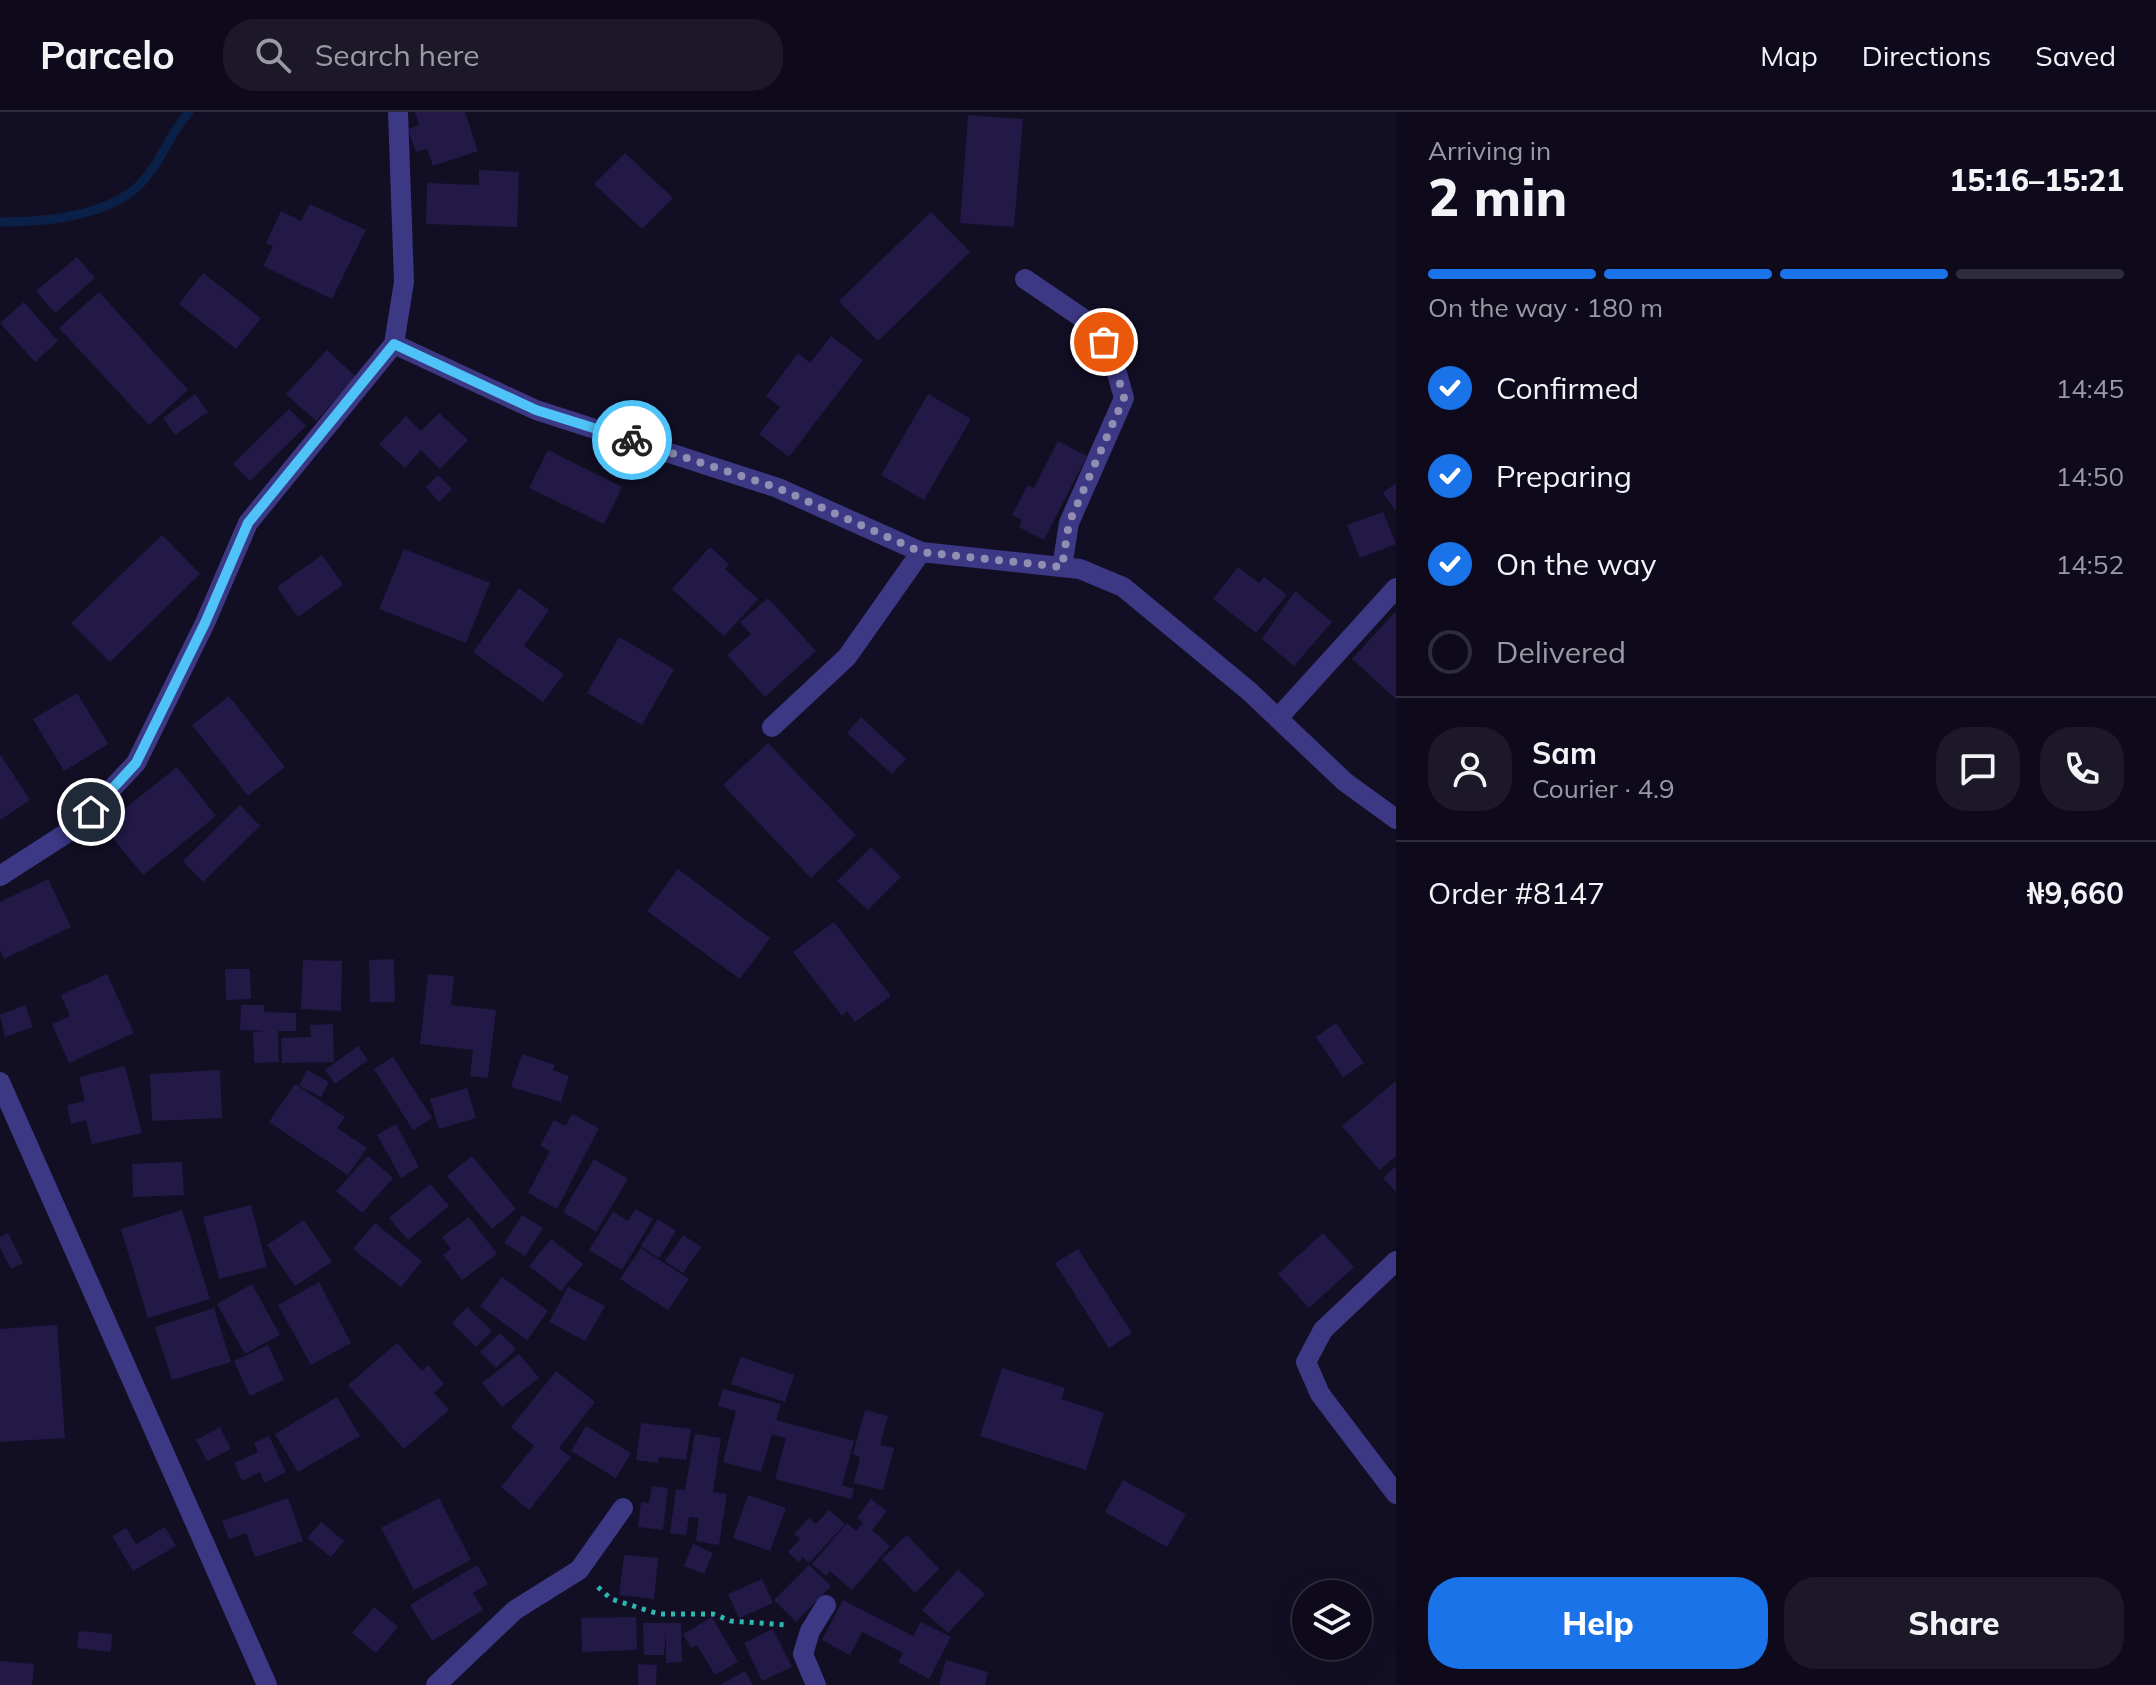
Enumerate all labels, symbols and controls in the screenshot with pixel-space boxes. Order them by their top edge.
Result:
search box [223,19,783,91]
text: Parcelo [40,31,175,79]
icon: search [251,33,295,77]
text: Search here [315,36,480,74]
text: Map [1760,38,1818,73]
text: Directions [1862,38,1991,73]
text: Saved [2035,38,2116,73]
text: Arriving in [1428,134,1551,167]
text: 15:16–15:21 [1949,161,2124,199]
text: 2 min [1428,164,1567,229]
text: On the way · 180 m [1428,291,1663,324]
pin [1070,308,1138,376]
icon: bag [1082,320,1126,364]
icon: check [1428,366,1472,410]
text: Confirmed [1496,369,1639,407]
text: 14:45 [2056,372,2124,405]
courier [592,400,672,480]
icon: bike [610,418,654,462]
icon: check [1428,454,1472,498]
text: Preparing [1496,457,1632,495]
text: 14:50 [2056,460,2124,493]
icon: check [1428,542,1472,586]
text: On the way [1496,545,1656,583]
text: 14:52 [2056,548,2124,581]
text: Delivered [1496,633,1626,671]
button: person [1428,727,1512,811]
button: chat [1936,727,2020,811]
button: phone [2040,727,2124,811]
text: Sam [1532,734,1597,772]
text: Courier · 4.9 [1532,772,1675,805]
pin [57,778,125,846]
icon: home [69,790,113,834]
text: Order #8147 [1428,874,1605,912]
text: ₦9,660 [2027,874,2124,912]
button: Help [1428,1577,1768,1669]
button: Share [1784,1577,2124,1669]
map controls [1292,1580,1372,1660]
button: layers [1292,1580,1372,1660]

